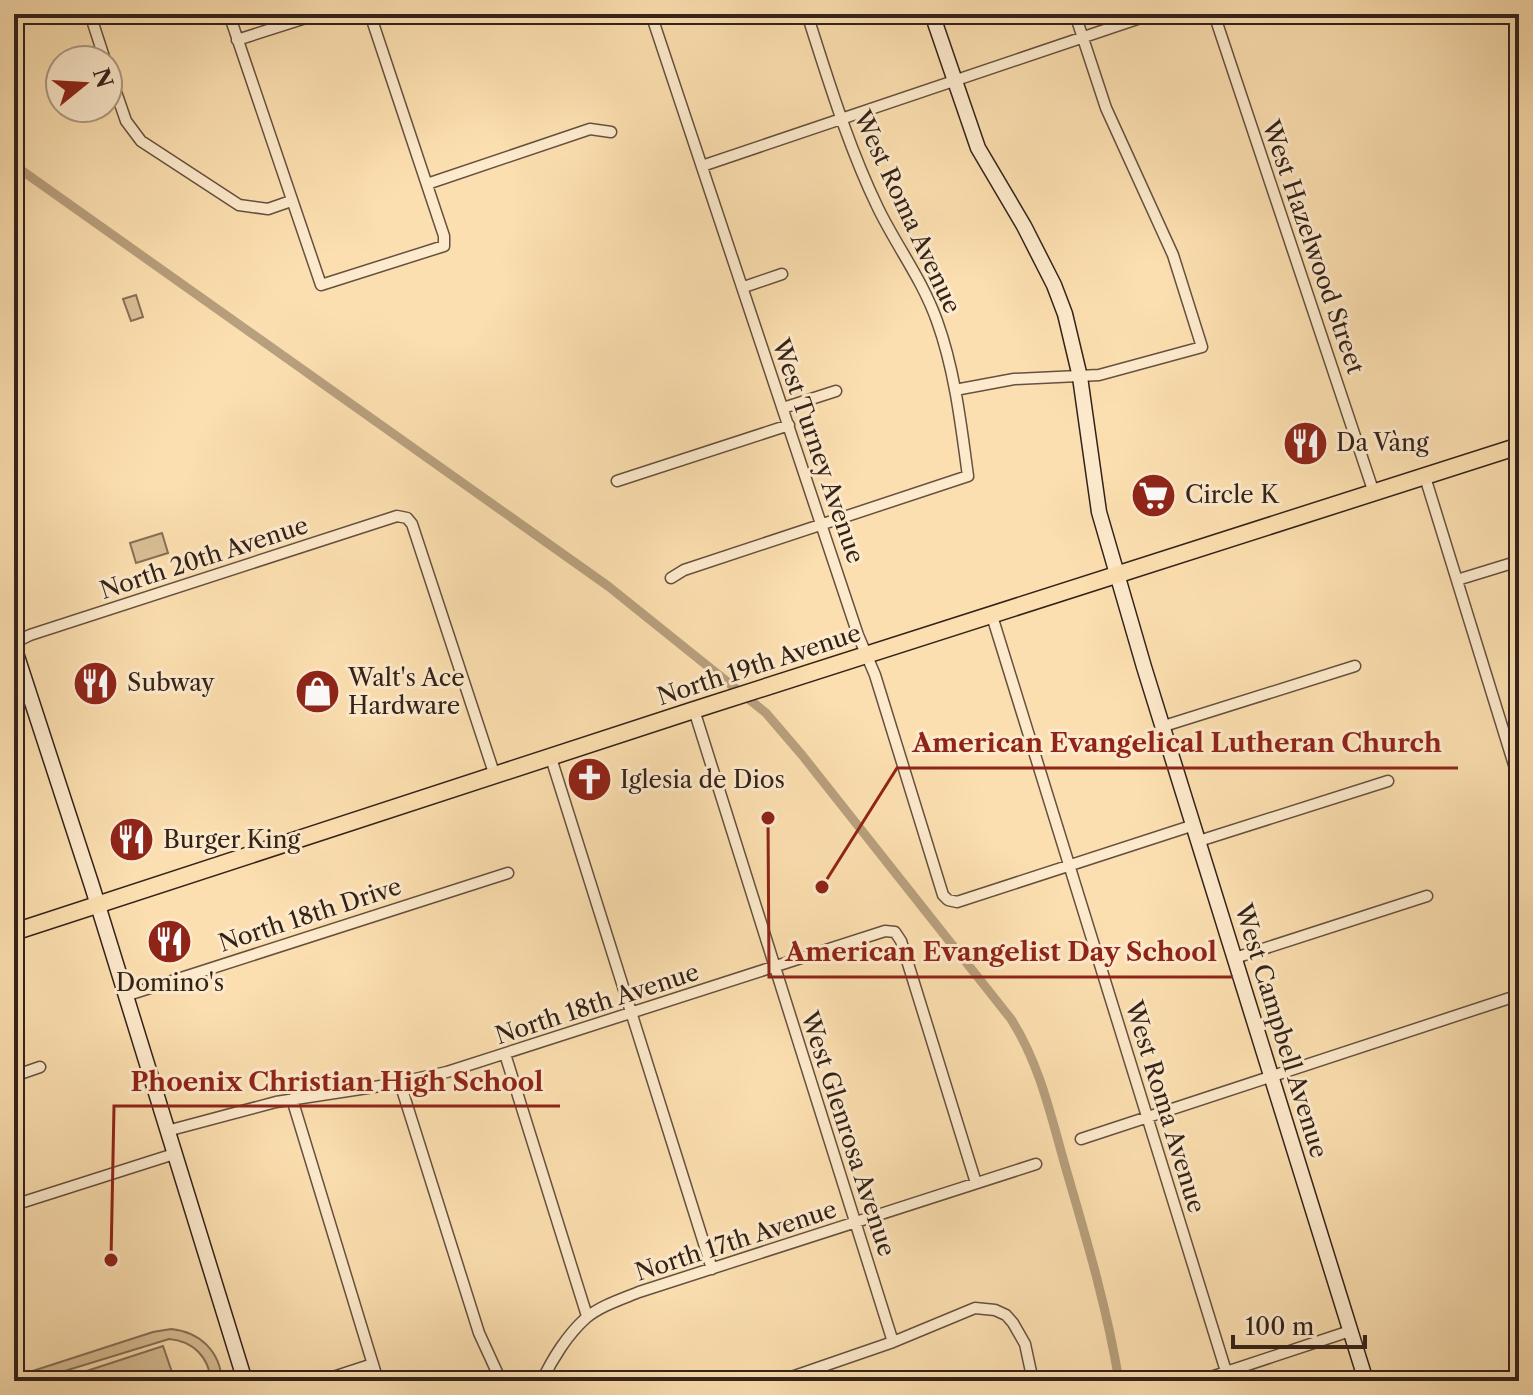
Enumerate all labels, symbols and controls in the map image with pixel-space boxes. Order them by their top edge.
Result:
north arrow [44,44,124,124]
text: N [87,65,118,91]
street label: West Roma Avenue [847,105,967,318]
street label: West Hazelwood Street [1256,115,1371,378]
street label: West Turney Avenue [766,334,871,567]
restaurant icon: Da Vàng [1281,419,1329,467]
place label: Da Vàng [1336,428,1429,457]
supermarket icon: Circle K [1130,471,1178,519]
place label: Circle K [1185,480,1280,509]
street label: North 20th Avenue [96,510,312,605]
street label: North 19th Avenue [653,618,864,711]
restaurant icon: Subway [72,659,120,707]
place label: Walt's Ace Hardware [347,663,465,720]
place label: Subway [127,668,215,697]
shop icon: Walt's Ace Hardware [293,668,341,716]
callout: American Evangelical Lutheran Church [897,718,1458,768]
text: American Evangelical Lutheran Church [911,727,1442,759]
church icon: Iglesia de Dios [565,756,613,804]
place label: Iglesia de Dios [620,765,785,794]
restaurant icon: Burger King [108,816,156,864]
place label: Burger King [163,825,301,854]
street label: North 18th Drive [215,871,405,958]
street label: West Campbell Avenue [1229,899,1334,1161]
restaurant icon: Domino's [146,917,194,965]
callout: American Evangelist Day School [769,927,1233,977]
text: American Evangelist Day School [784,936,1217,968]
street label: North 18th Avenue [491,957,702,1050]
place label: Domino's [116,968,224,997]
street label: West Roma Avenue [1119,996,1212,1216]
street label: West Glenrosa Avenue [795,1007,902,1260]
callout: Phoenix Christian High School [114,1056,560,1106]
text: Phoenix Christian High School [130,1066,544,1098]
street label: North 17th Avenue [631,1194,840,1287]
scale bar [1233,1299,1365,1349]
text: 100 m [1245,1312,1314,1341]

